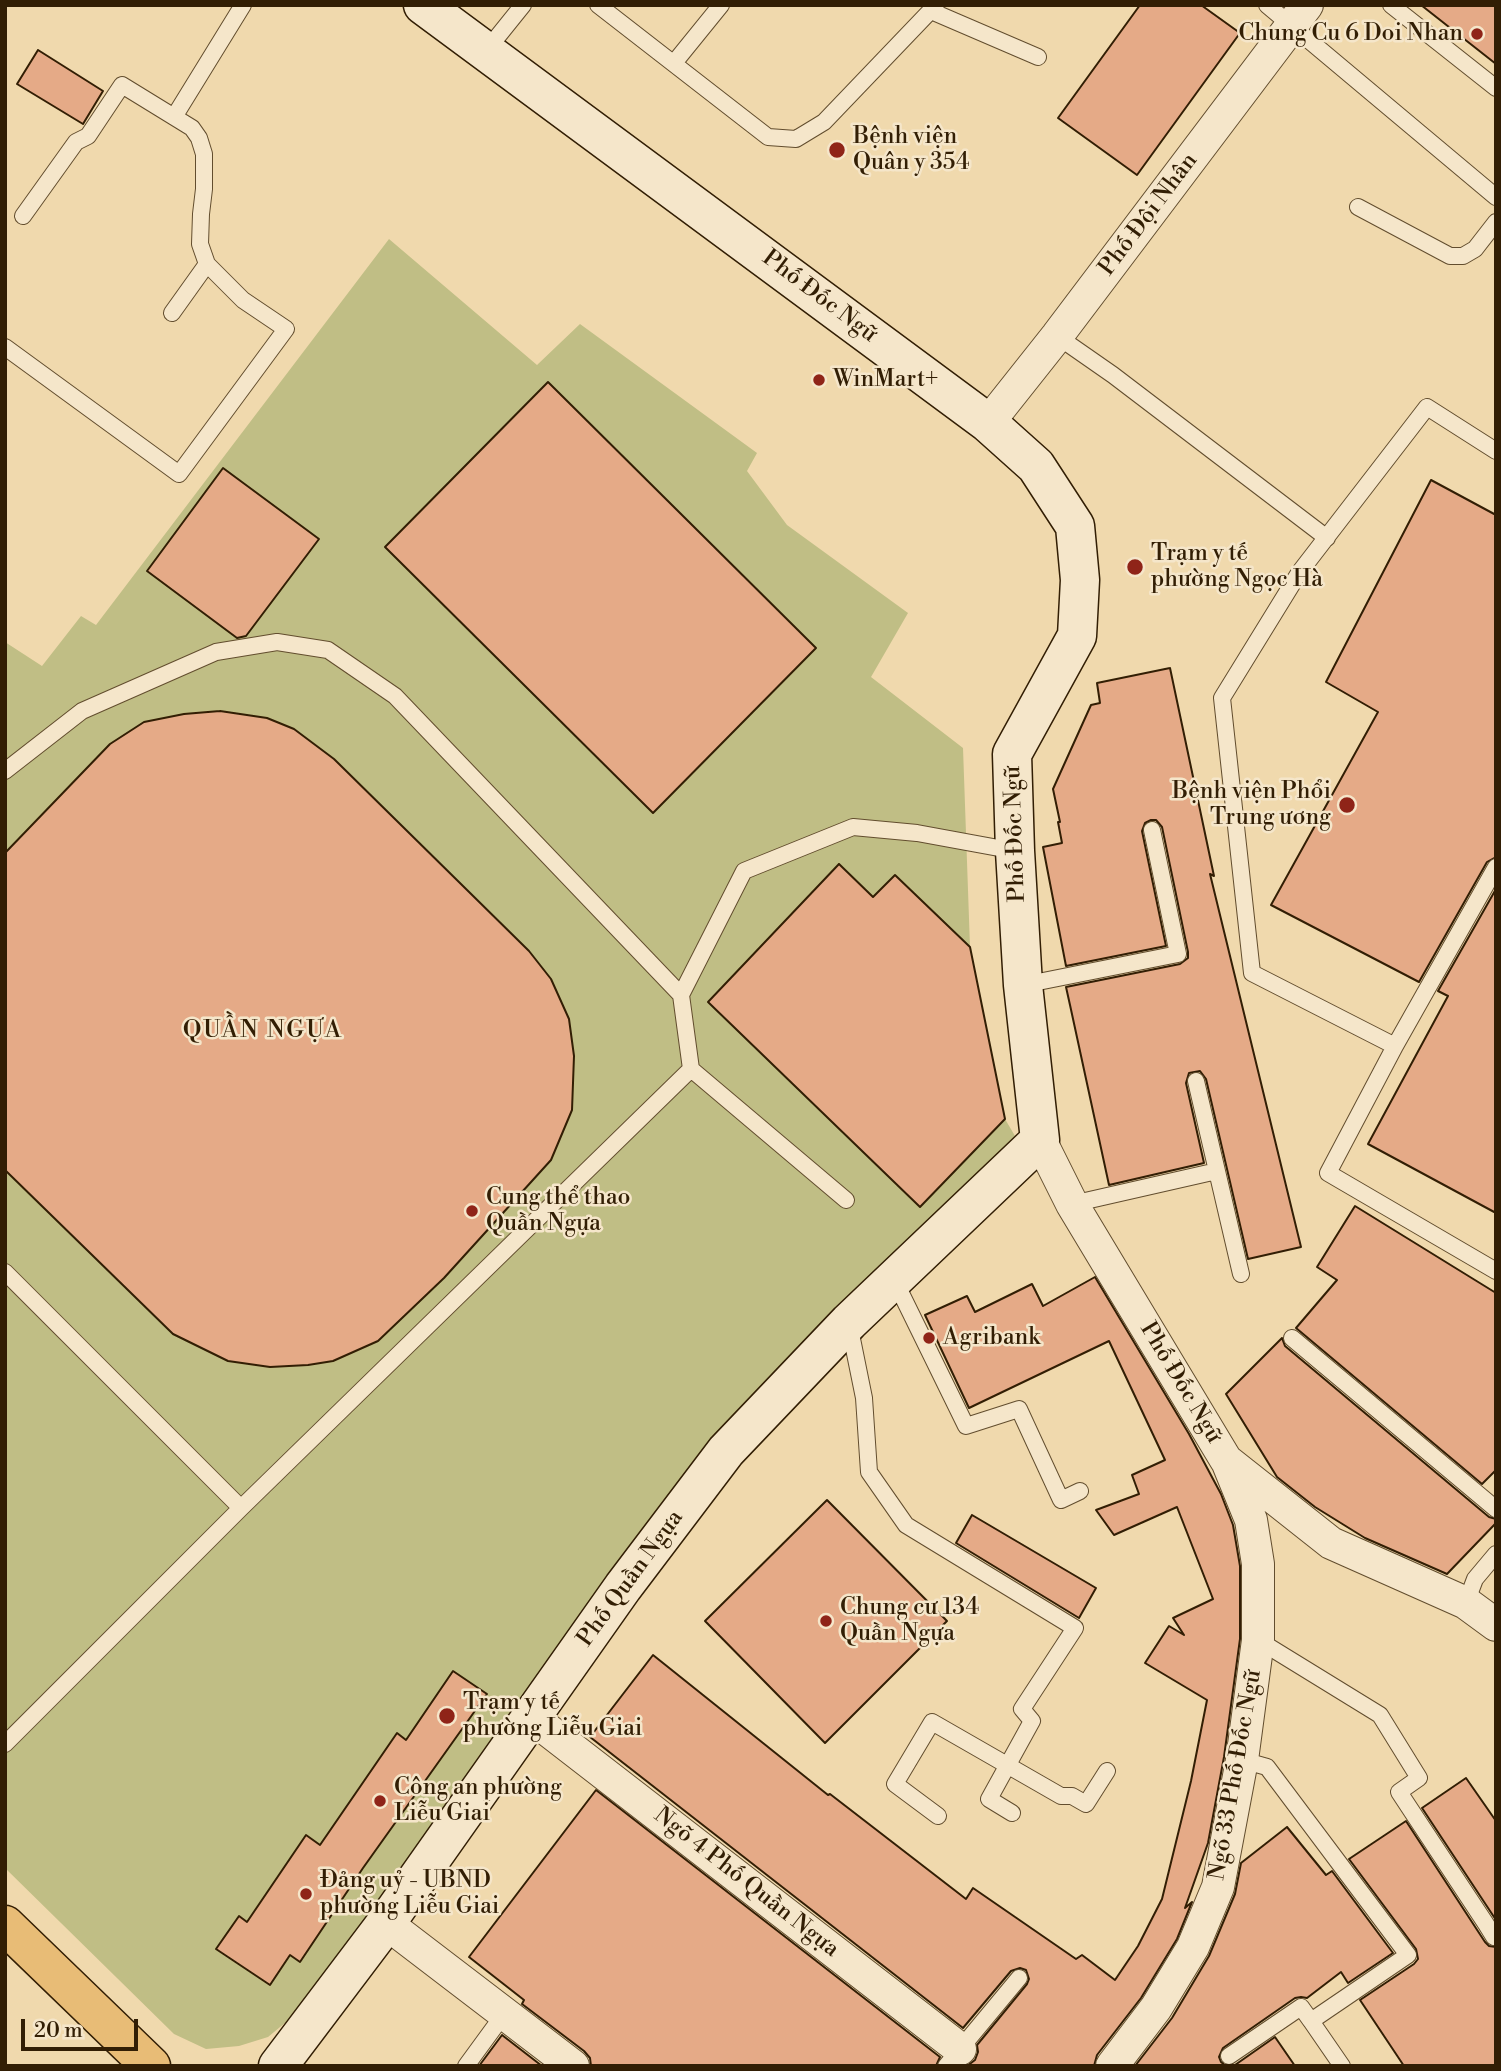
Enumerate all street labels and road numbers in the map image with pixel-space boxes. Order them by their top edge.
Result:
street label: Phố Đội Nhân [1094,148,1204,282]
street label: Phố Đốc Ngữ [756,245,882,349]
street label: Phố Đốc Ngữ [1000,765,1032,903]
street label: Phố Đốc Ngữ [1133,1317,1227,1449]
street label: Phố Quần Ngựa [572,1505,690,1653]
street label: Ngõ 33 Phố Đốc Ngữ [1204,1668,1268,1882]
street label: Ngõ 4 Phố Quần Ngựa [648,1802,844,1964]

